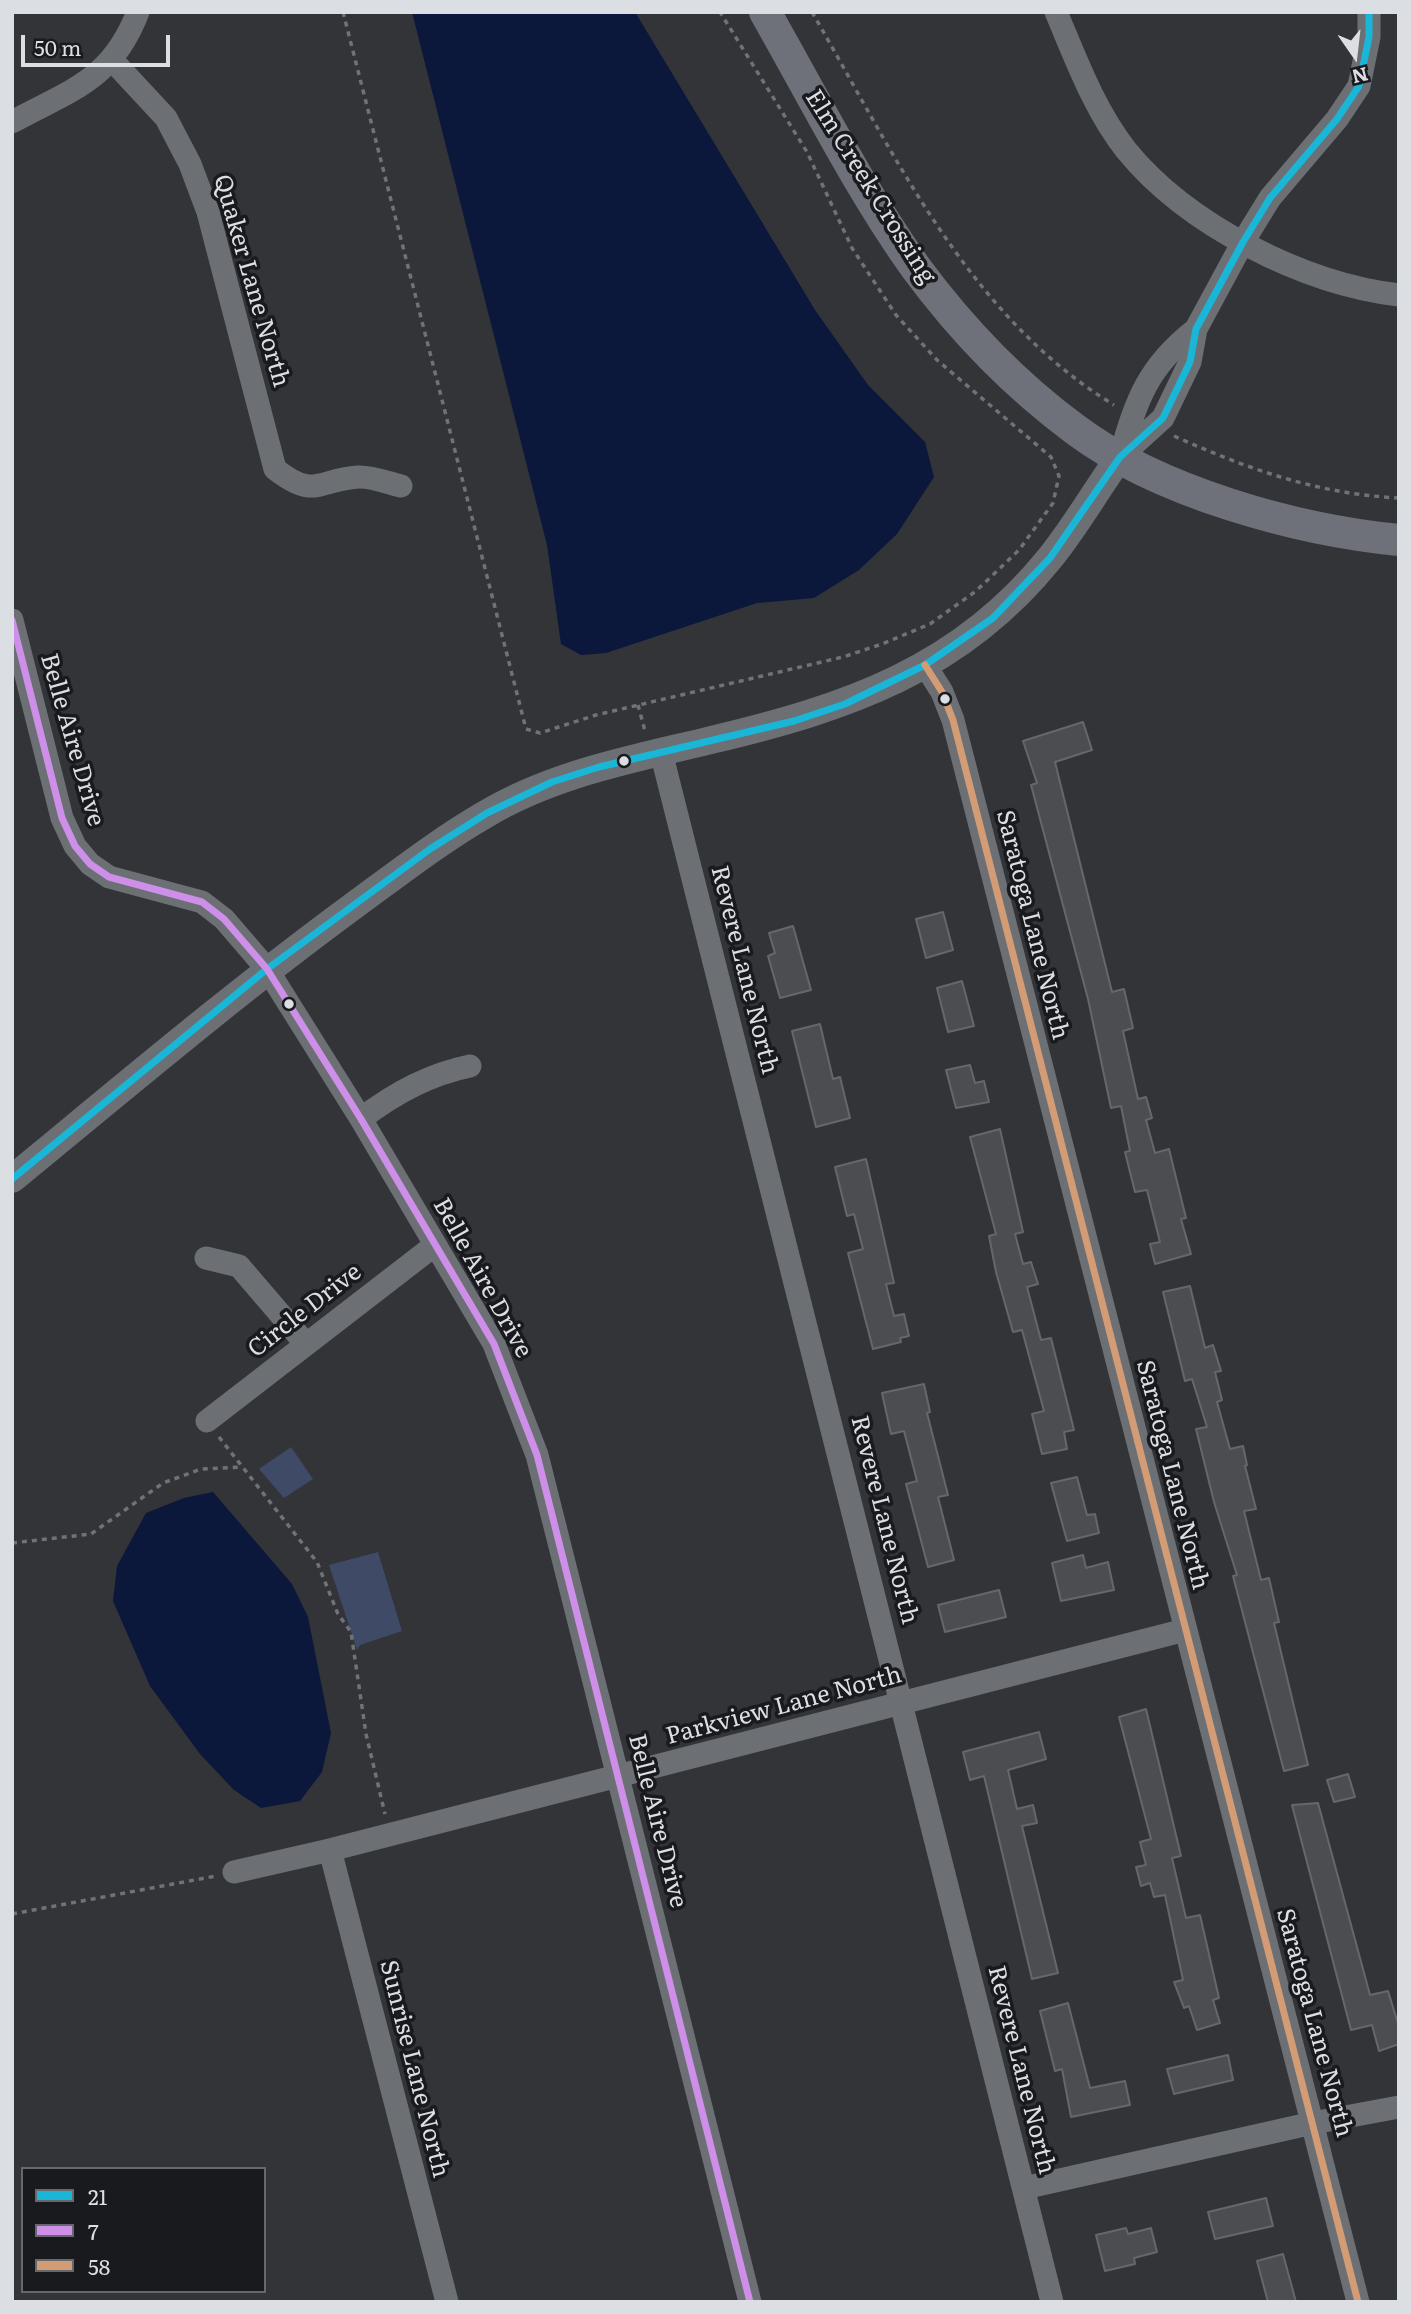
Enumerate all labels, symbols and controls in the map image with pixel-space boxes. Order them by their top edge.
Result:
scale bar [24,21,173,65]
north arrow [1320,21,1390,91]
text: 50 m [34,31,81,62]
text: N [1349,61,1371,92]
street label: Elm Creek Crossing [799,85,941,289]
street label: Quaker Lane North [207,171,295,391]
street label: Belle Aire Drive [34,650,110,830]
unlabelled marker [938,692,952,706]
unlabelled marker [617,754,631,768]
street label: Saratoga Lane North [990,807,1074,1043]
street label: Revere Lane North [704,863,784,1077]
unlabelled marker [282,997,296,1011]
street label: Belle Aire Drive [426,1193,538,1363]
street label: Circle Drive [243,1258,367,1364]
street label: Saratoga Lane North [1130,1357,1214,1593]
street label: Revere Lane North [844,1413,924,1627]
street label: Parkview Lane North [663,1661,905,1751]
street label: Belle Aire Drive [621,1731,693,1911]
street label: Saratoga Lane North [1270,1906,1358,2140]
street label: Sunrise Lane North [373,1957,455,2181]
street label: Revere Lane North [981,1963,1061,2177]
legend [21,2167,266,2293]
text: 21 [88,2180,107,2211]
text: 7 [88,2215,99,2246]
text: 58 [88,2250,110,2281]

